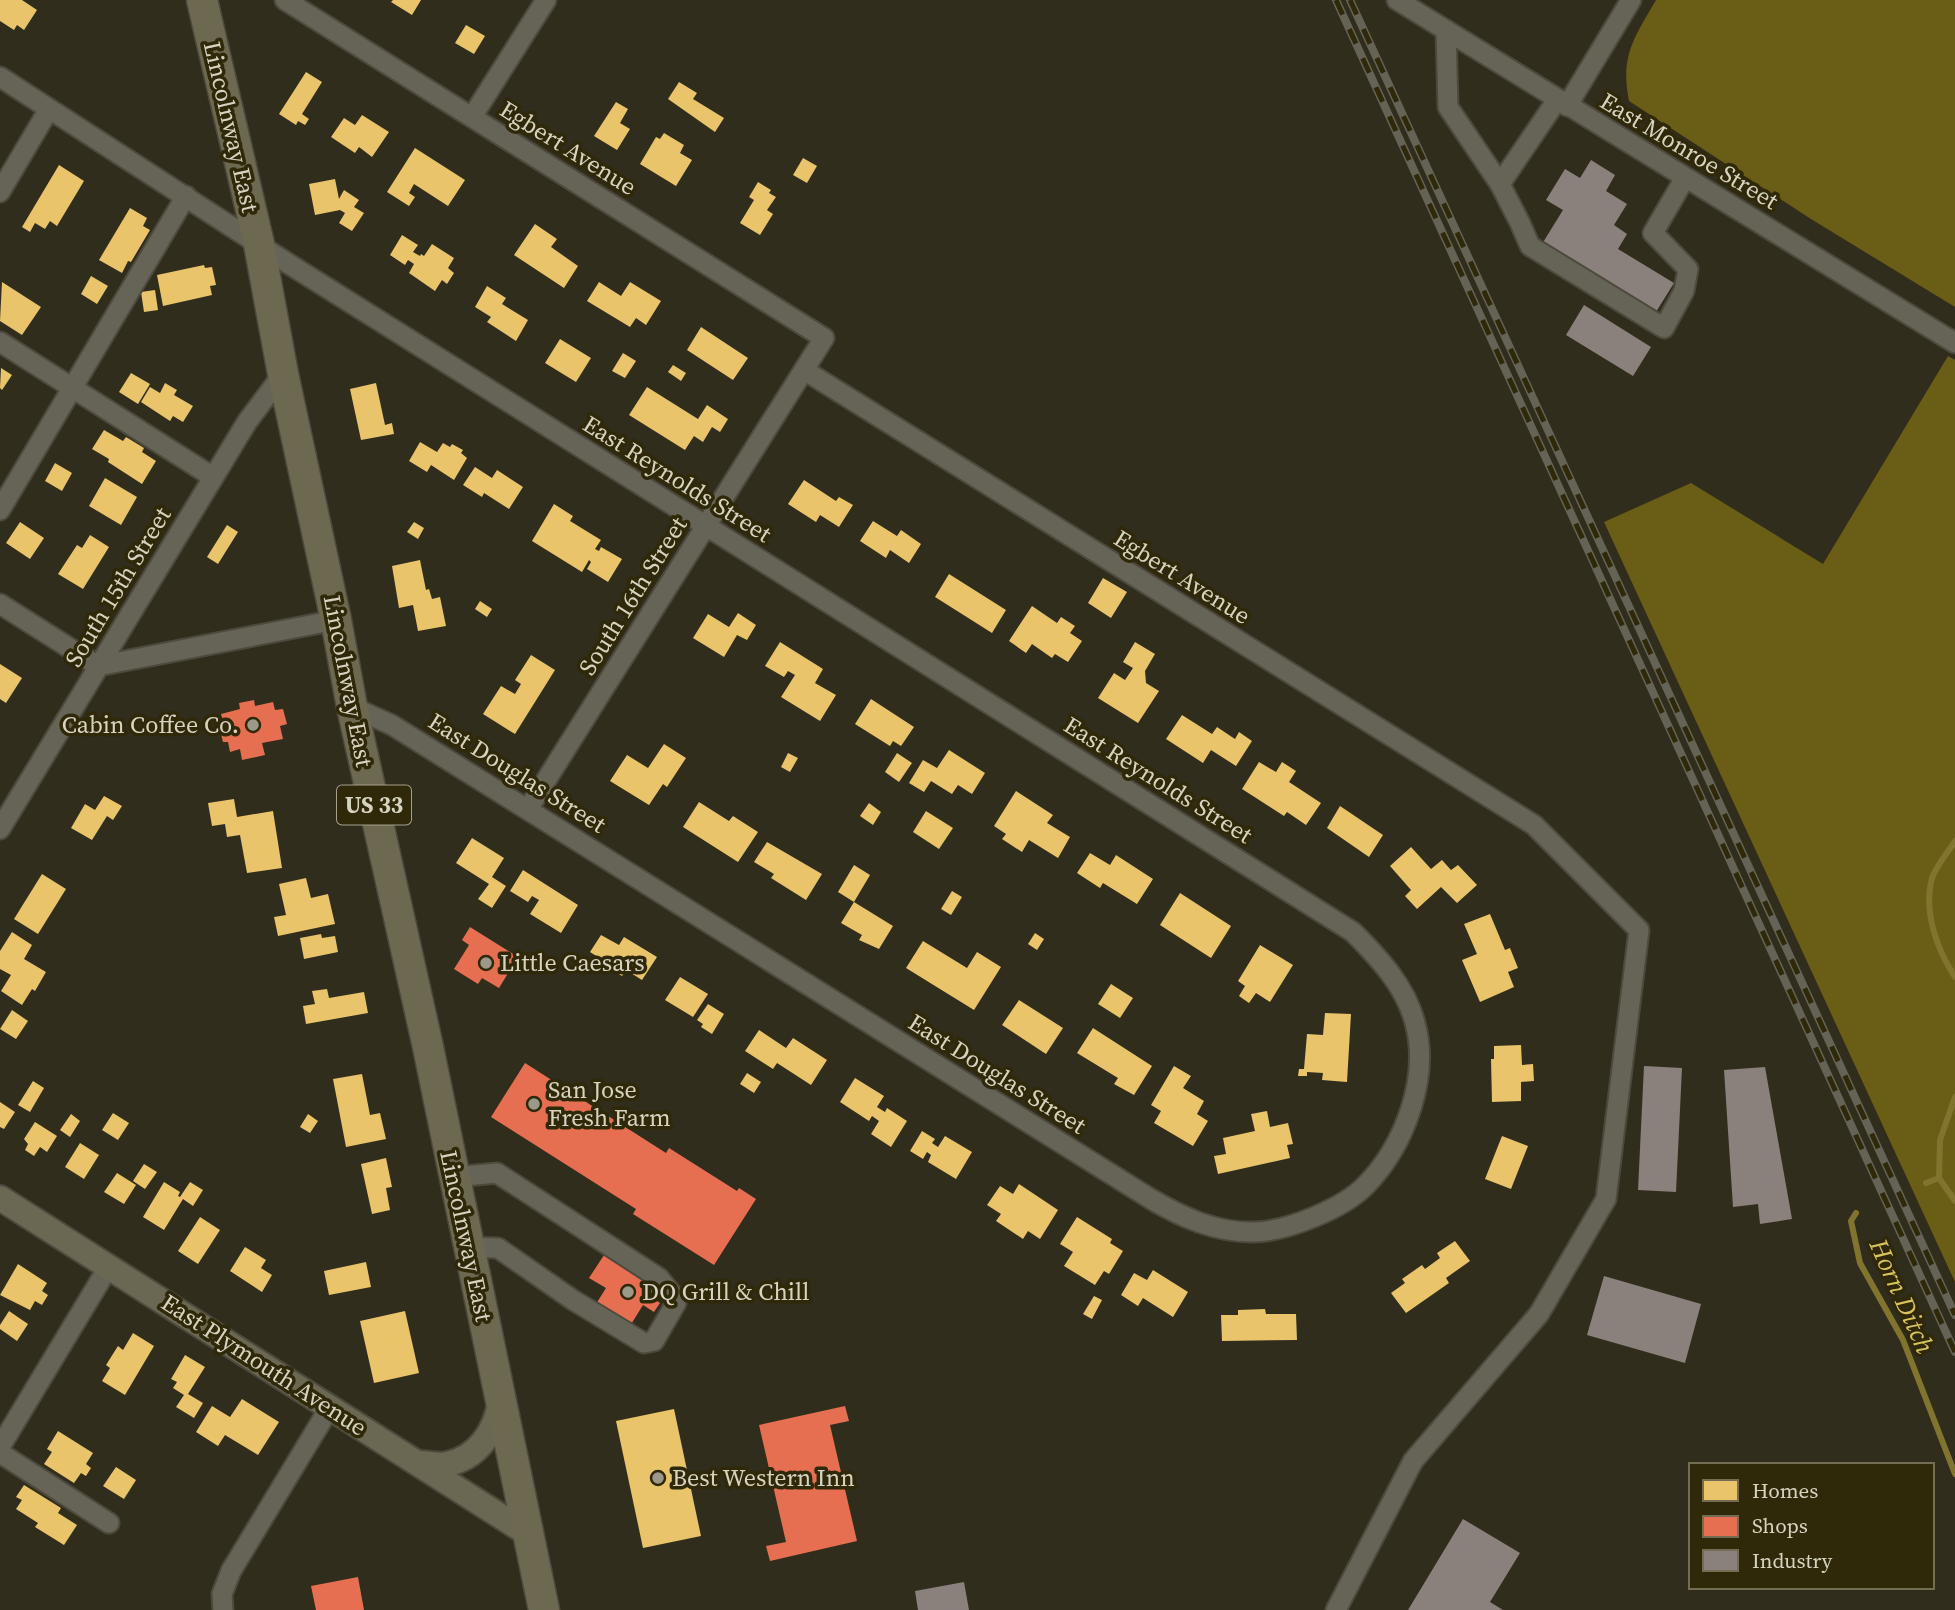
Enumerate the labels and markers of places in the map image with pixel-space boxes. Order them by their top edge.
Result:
place label: Cabin Coffee Co. [62,708,239,741]
marker: Cabin Coffee Co. [245,717,261,733]
place label: Little Caesars [500,946,645,979]
marker: Little Caesars [478,955,494,971]
place label: San Jose Fresh Farm [548,1073,671,1134]
marker: San Jose Fresh Farm [526,1096,542,1112]
place label: DQ Grill & Chill [642,1275,809,1308]
marker: DQ Grill & Chill [620,1284,636,1300]
place label: Best Western Inn [672,1461,855,1494]
marker: Best Western Inn [650,1470,666,1486]

